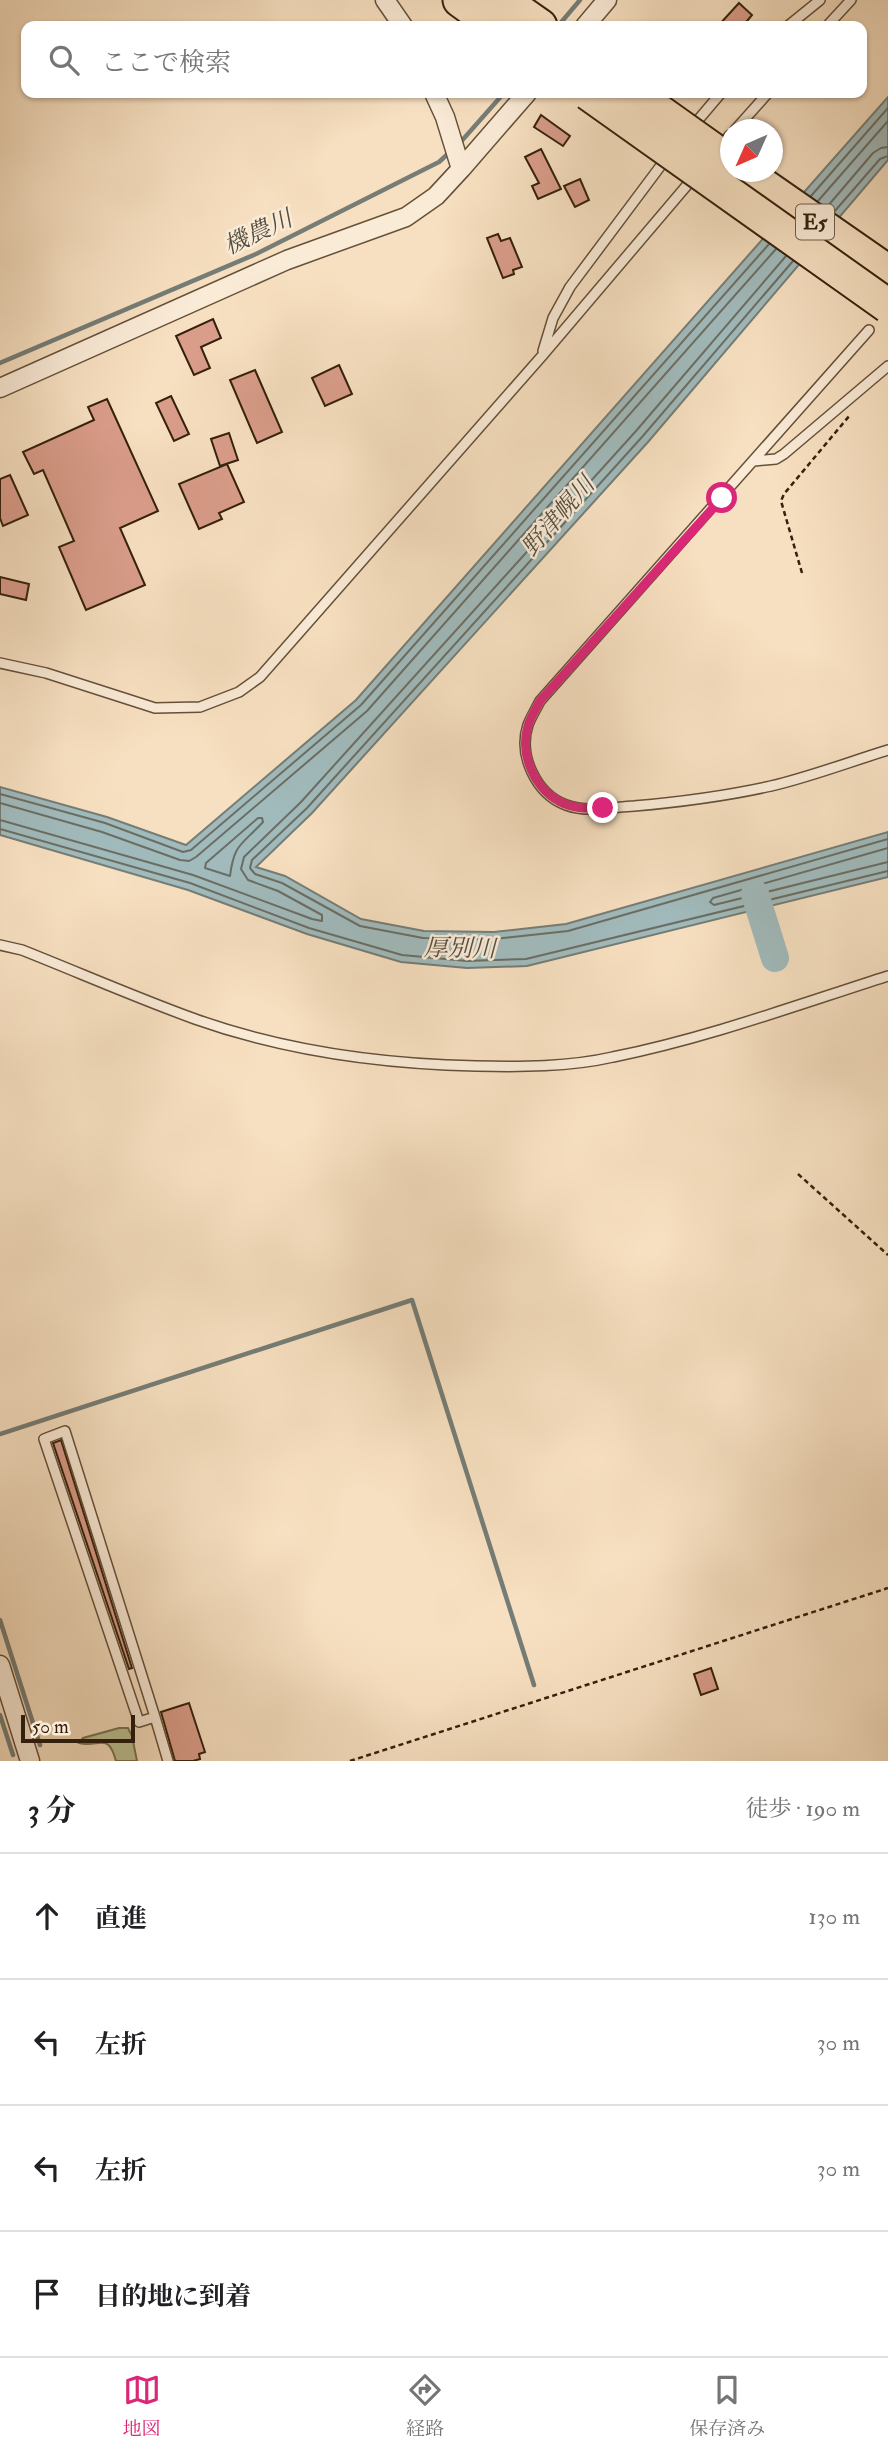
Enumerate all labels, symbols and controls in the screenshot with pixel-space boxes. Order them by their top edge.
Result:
search box [21,21,867,98]
icon: search [45,41,83,79]
text: ここで検索 [101,47,231,79]
north arrow [720,119,783,182]
water label: 機農川 [219,202,300,262]
road number: E5 [796,204,834,240]
water label: 野津幌川 [515,468,604,563]
route start [706,482,737,513]
route end [587,792,618,823]
water label: 厚別川 [424,932,499,965]
scale bar [21,1712,135,1744]
text: 50 m [32,1715,69,1739]
text: 3 分 [28,1792,76,1829]
text: 徒歩 · 190 m [745,1794,860,1823]
icon: ahead [28,1897,66,1935]
text: 130 m [808,1902,860,1931]
text: 直進 [95,1903,147,1935]
icon: left [28,2023,66,2061]
text: 30 m [817,2028,860,2057]
text: 左折 [95,2029,147,2061]
icon: left [28,2149,66,2187]
text: 30 m [817,2154,860,2183]
text: 左折 [95,2155,147,2187]
icon: arrive [28,2275,66,2313]
text: 目的地に到着 [95,2281,251,2313]
tab: 地図 [123,2371,161,2441]
tab: 経路 [406,2371,444,2441]
tab: 保存済み [689,2371,765,2441]

